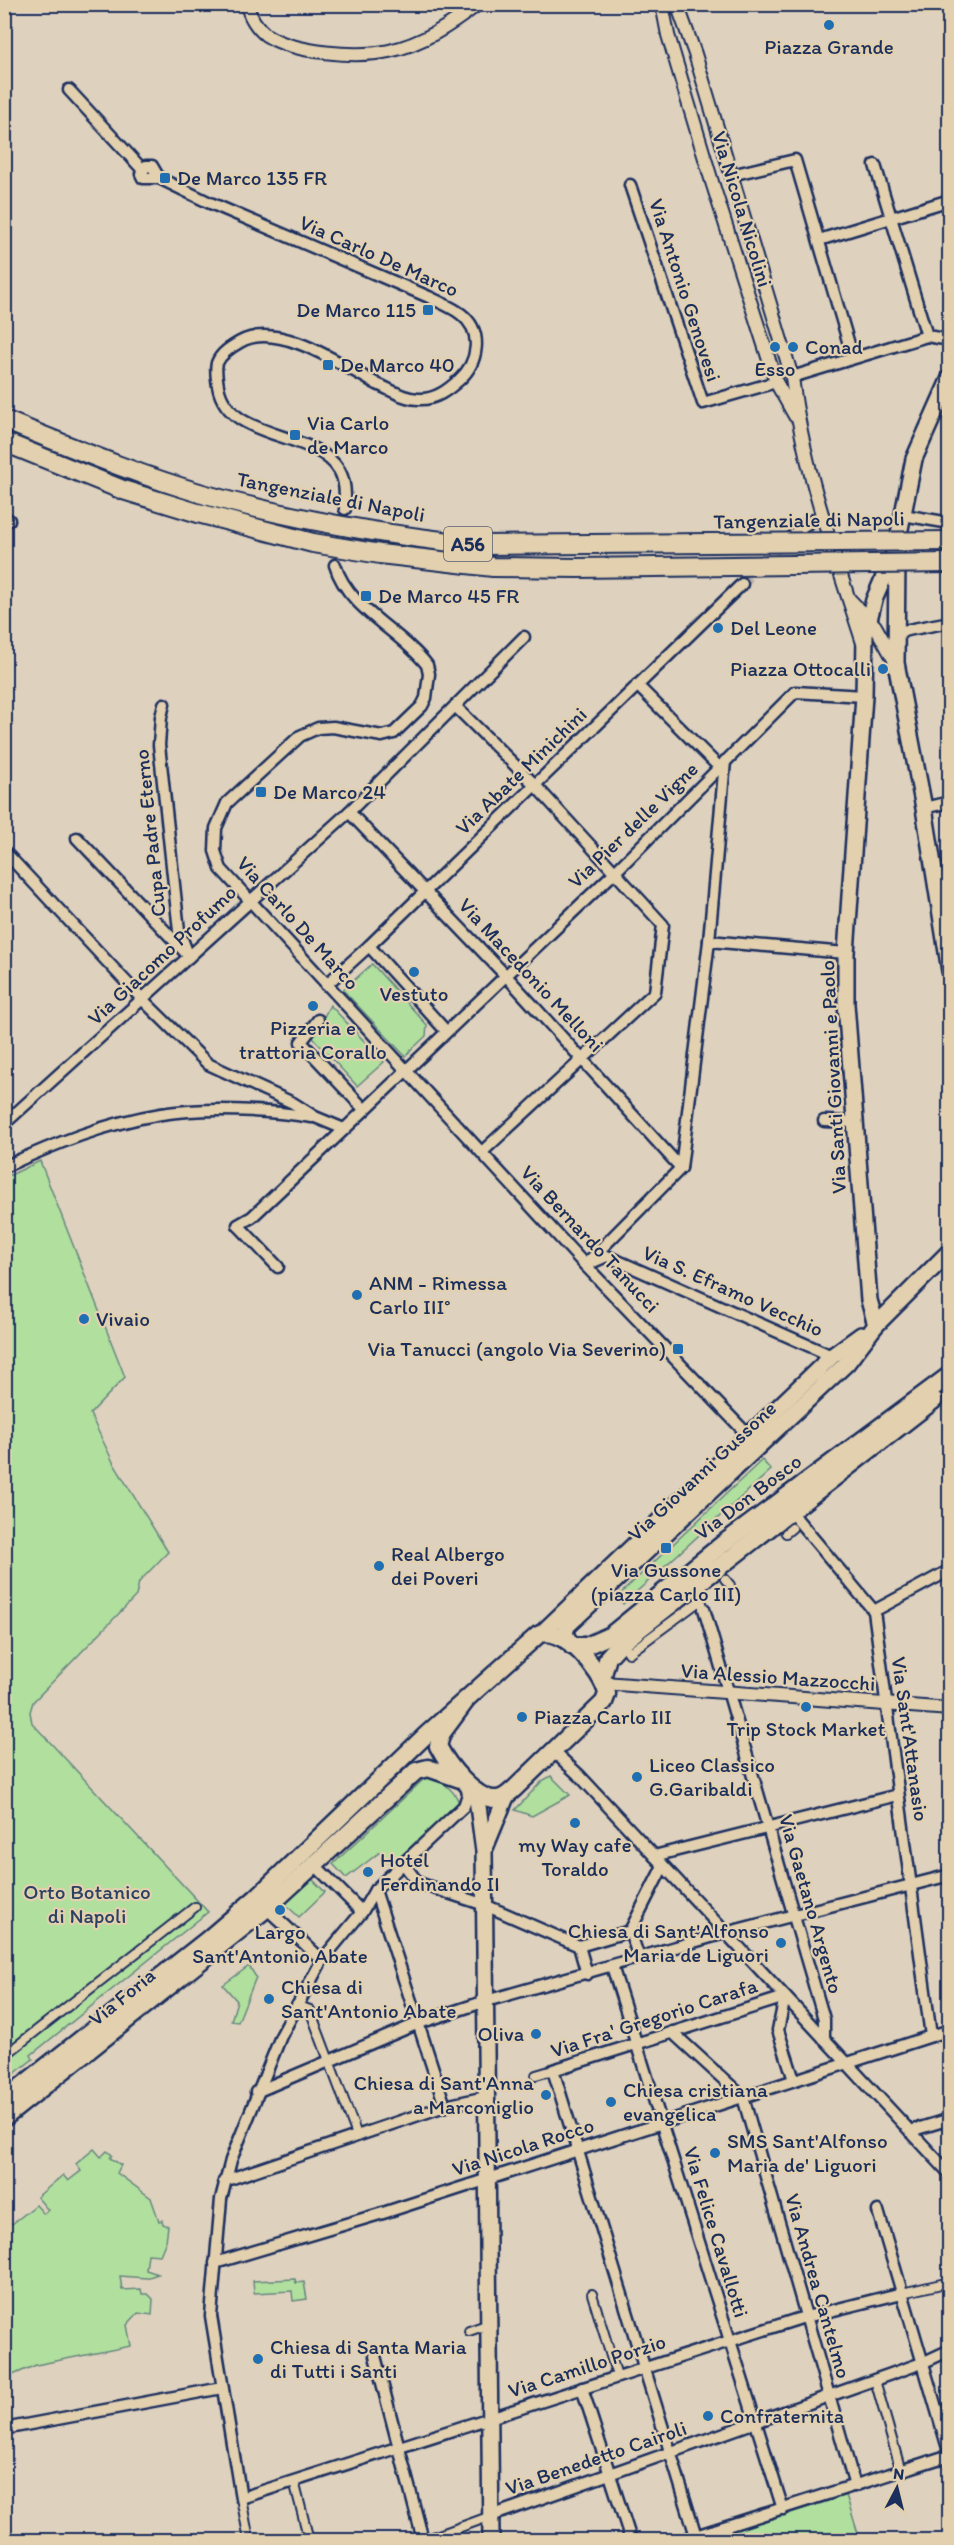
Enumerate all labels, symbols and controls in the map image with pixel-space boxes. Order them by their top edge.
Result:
marker: Piazza Grande [822,18,836,32]
place label: Piazza Grande [764,34,894,59]
street label: Via Nicola Nicolini [707,128,778,290]
place label: De Marco 135 FR [177,165,327,190]
marker: De Marco 135 FR [158,171,172,185]
street label: Via Antonio Genovesi [644,195,727,384]
street label: Via Carlo De Marco [296,209,463,302]
place label: De Marco 115 [296,297,416,322]
marker: De Marco 115 [421,303,435,317]
place label: Conad [805,334,863,359]
marker: Esso [768,340,782,354]
marker: Conad [786,340,800,354]
place label: De Marco 40 [340,352,455,377]
place label: Esso [754,356,796,381]
marker: De Marco 40 [321,358,335,372]
place label: Via Carlo de Marco [307,410,389,459]
marker: Via Carlo de Marco [288,428,302,442]
street label: Tangenziale di Napoli [235,466,427,527]
street label: Tangenziale di Napoli [713,505,905,534]
road number: A56 [444,527,492,561]
place label: De Marco 45 FR [378,583,519,608]
marker: De Marco 45 FR [359,589,373,603]
place label: Del Leone [730,615,817,640]
marker: Del Leone [711,621,725,635]
place label: Piazza Ottocalli [730,656,871,681]
marker: Piazza Ottocalli [876,662,890,676]
street label: Via Abate Minichini [450,702,592,840]
street label: Cupa Padre Eterno [128,748,171,918]
street label: Via Pier delle Vigne [562,756,703,893]
place label: De Marco 24 [273,779,386,804]
marker: De Marco 24 [254,785,268,799]
street label: Via Carlo De Marco [232,851,365,995]
street label: Via Giacomo Profumo [82,879,241,1030]
street label: Via Macedonio Melloni [454,892,609,1057]
street label: Via Santi Giovanni e Paolo [814,959,851,1195]
marker: Vestuto [407,965,421,979]
place label: Vestuto [380,981,448,1006]
marker: Pizzeria e trattoria Corallo [306,999,320,1013]
place label: Pizzeria e trattoria Corallo [239,1015,387,1064]
street label: Via Bernardo Tanucci [516,1160,665,1318]
street label: Via S. Eframo Vecchio [639,1239,827,1342]
place label: ANM - Rimessa Carlo III° [369,1270,507,1319]
marker: ANM - Rimessa Carlo III° [350,1288,364,1302]
place label: Vivaio [96,1306,150,1331]
marker: Vivaio [77,1312,91,1326]
place label: Via Tanucci (angolo Via Severino) [367,1336,666,1361]
marker: Via Tanucci (angolo Via Severino) [671,1342,685,1356]
street label: Via Giovanni Gussone [622,1395,781,1546]
street label: Via Don Bosco [689,1448,806,1545]
place label: Real Albergo dei Poveri [391,1541,505,1590]
marker: Via Gussone (piazza Carlo III) [659,1541,673,1555]
place label: Via Gussone (piazza Carlo III) [591,1557,741,1606]
marker: Real Albergo dei Poveri [372,1559,386,1573]
street label: Via Sant'Attanasio [887,1655,934,1823]
street label: Via Alessio Mazzocchi [680,1657,876,1696]
marker: Trip Stock Market [799,1700,813,1714]
place label: Piazza Carlo III [534,1704,672,1729]
marker: Piazza Carlo III [515,1710,529,1724]
place label: Trip Stock Market [727,1716,886,1741]
place label: Liceo Classico G.Garibaldi [649,1752,775,1801]
marker: Liceo Classico G.Garibaldi [630,1770,644,1784]
street label: Via Gaetano Argento [774,1811,849,1996]
marker: my Way cafe Toraldo [568,1816,582,1830]
place label: my Way cafe Toraldo [518,1832,632,1881]
place label: Hotel Ferdinando II [380,1847,500,1896]
marker: Hotel Ferdinando II [361,1865,375,1879]
park label: Orto Botanico di Napoli [23,1879,151,1928]
marker: Largo Sant'Antonio Abate [273,1903,287,1917]
place label: Chiesa di Sant'Alfonso Maria de Liguori [568,1918,769,1967]
place label: Largo Sant'Antonio Abate [192,1919,368,1968]
marker: Chiesa di Sant'Alfonso Maria de Liguori [774,1936,788,1950]
street label: Via Foria [83,1962,160,2031]
street label: Via Fra' Gregorio Carafa [547,1972,761,2063]
place label: Chiesa di Sant'Antonio Abate [281,1974,457,2023]
marker: Chiesa di Sant'Antonio Abate [262,1992,276,2006]
place label: Oliva [477,2021,524,2046]
marker: Oliva [529,2027,543,2041]
place label: Chiesa di Sant'Anna a Marconiglio [353,2070,534,2119]
place label: Chiesa cristiana evangelica [623,2077,768,2126]
marker: Chiesa di Sant'Anna a Marconiglio [539,2088,553,2102]
marker: Chiesa cristiana evangelica [604,2095,618,2109]
street label: Via Nicola Rocco [449,2112,597,2181]
place label: SMS Sant'Alfonso Maria de' Liguori [727,2128,888,2177]
street label: Via Felice Cavallotti [679,2143,754,2320]
marker: SMS Sant'Alfonso Maria de' Liguori [708,2146,722,2160]
street label: Via Andrea Cantelmo [780,2190,857,2381]
street label: Via Camillo Porzio [505,2328,669,2403]
place label: Chiesa di Santa Maria di Tutti i Santi [270,2334,467,2383]
marker: Chiesa di Santa Maria di Tutti i Santi [251,2352,265,2366]
place label: Confraternita [720,2403,844,2428]
marker: Confraternita [701,2409,715,2423]
street label: Via Benedetto Cairoli [502,2415,690,2500]
north arrow [867,2458,927,2518]
text: N [892,2464,905,2484]

